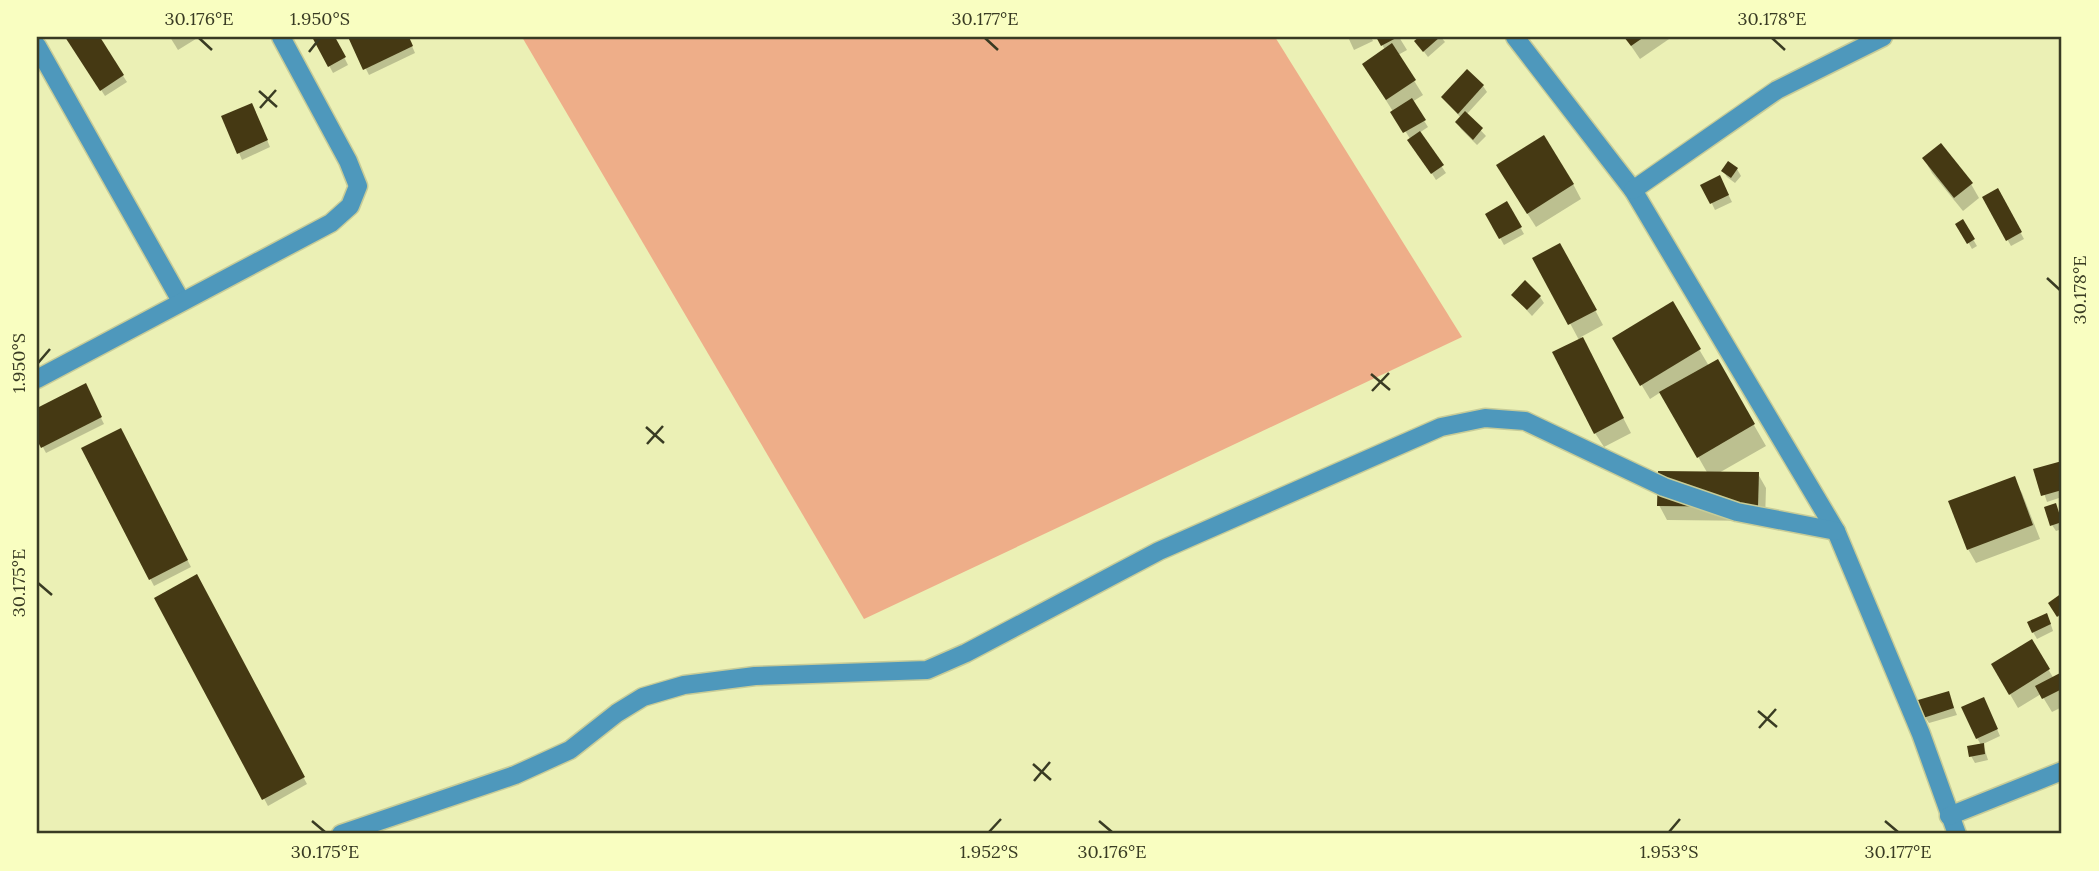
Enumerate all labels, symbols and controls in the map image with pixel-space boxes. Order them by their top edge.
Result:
text: 30.176°E [164,7,234,30]
text: 1.950°S [290,7,350,30]
text: 30.177°E [952,7,1018,30]
text: 30.178°E [1738,7,1806,30]
text: 30.178°E [2068,256,2091,324]
text: 1.950°S [7,333,30,393]
text: 30.175°E [7,549,30,617]
text: 30.175°E [291,840,359,863]
text: 1.952°S [960,840,1018,863]
text: 30.176°E [1077,840,1147,863]
text: 1.953°S [1640,840,1698,863]
text: 30.177°E [1865,840,1931,863]

